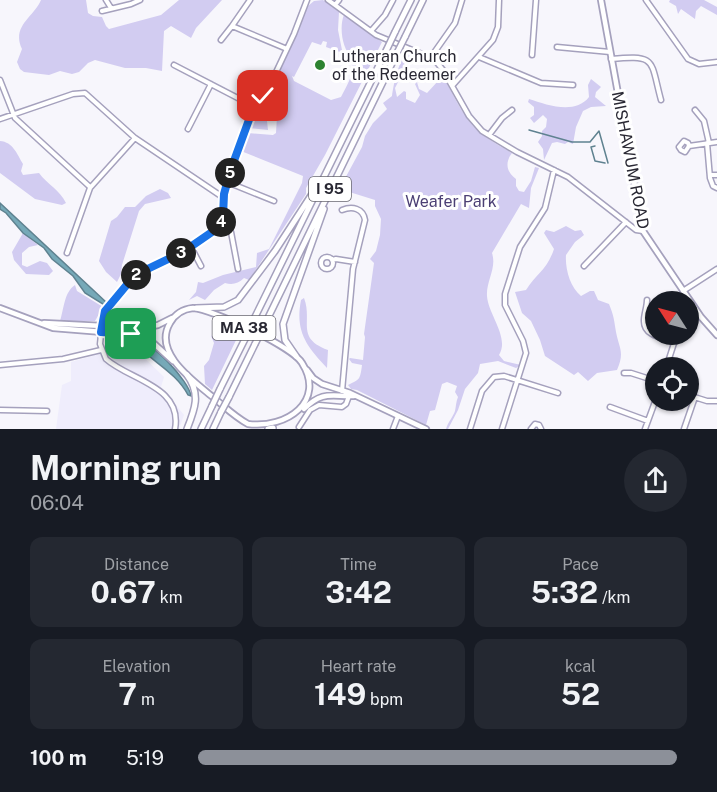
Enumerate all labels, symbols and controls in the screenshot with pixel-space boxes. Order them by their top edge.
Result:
place label: Lutheran Church of the Redeemer [332,47,457,84]
marker: Lutheran Church of the Redeemer [313,58,327,72]
pin [237,70,288,121]
icon: check [246,79,279,112]
street label: MISHAWUM ROAD [608,90,653,231]
pin: 5 [215,158,245,188]
text: 5 [225,163,235,182]
road number: I 95 [309,177,351,201]
park label: Weafer Park [405,192,497,211]
pin: 4 [206,207,236,237]
text: 4 [216,212,226,231]
pin: 3 [166,238,196,268]
text: 3 [176,243,186,262]
pin: 2 [121,260,151,290]
text: 2 [131,265,141,284]
north arrow [645,291,699,345]
map controls [645,291,699,411]
pin [105,308,156,359]
road number: MA 38 [212,316,276,340]
icon: arrive [114,317,147,350]
button: locate [645,357,699,411]
text: Morning run [30,449,222,487]
button: share [624,449,687,512]
text: 06:04 [30,491,84,515]
text: Distance [104,555,169,574]
text: Time [340,555,377,574]
text: Pace [562,555,599,574]
text: 0.67 [90,574,156,610]
text: 3:42 [325,574,392,610]
text: 5:32 [531,574,598,610]
text: km [156,588,183,607]
text: /km [598,588,630,607]
text: Elevation [103,657,170,676]
text: Heart rate [321,657,396,676]
text: kcal [565,657,596,676]
text: 7 [118,676,137,712]
text: 149 [314,676,366,712]
text: 52 [561,676,600,712]
text: m [137,690,155,709]
text: bpm [366,690,403,709]
text: 100 m [30,746,87,770]
text: 5:19 [126,746,164,770]

